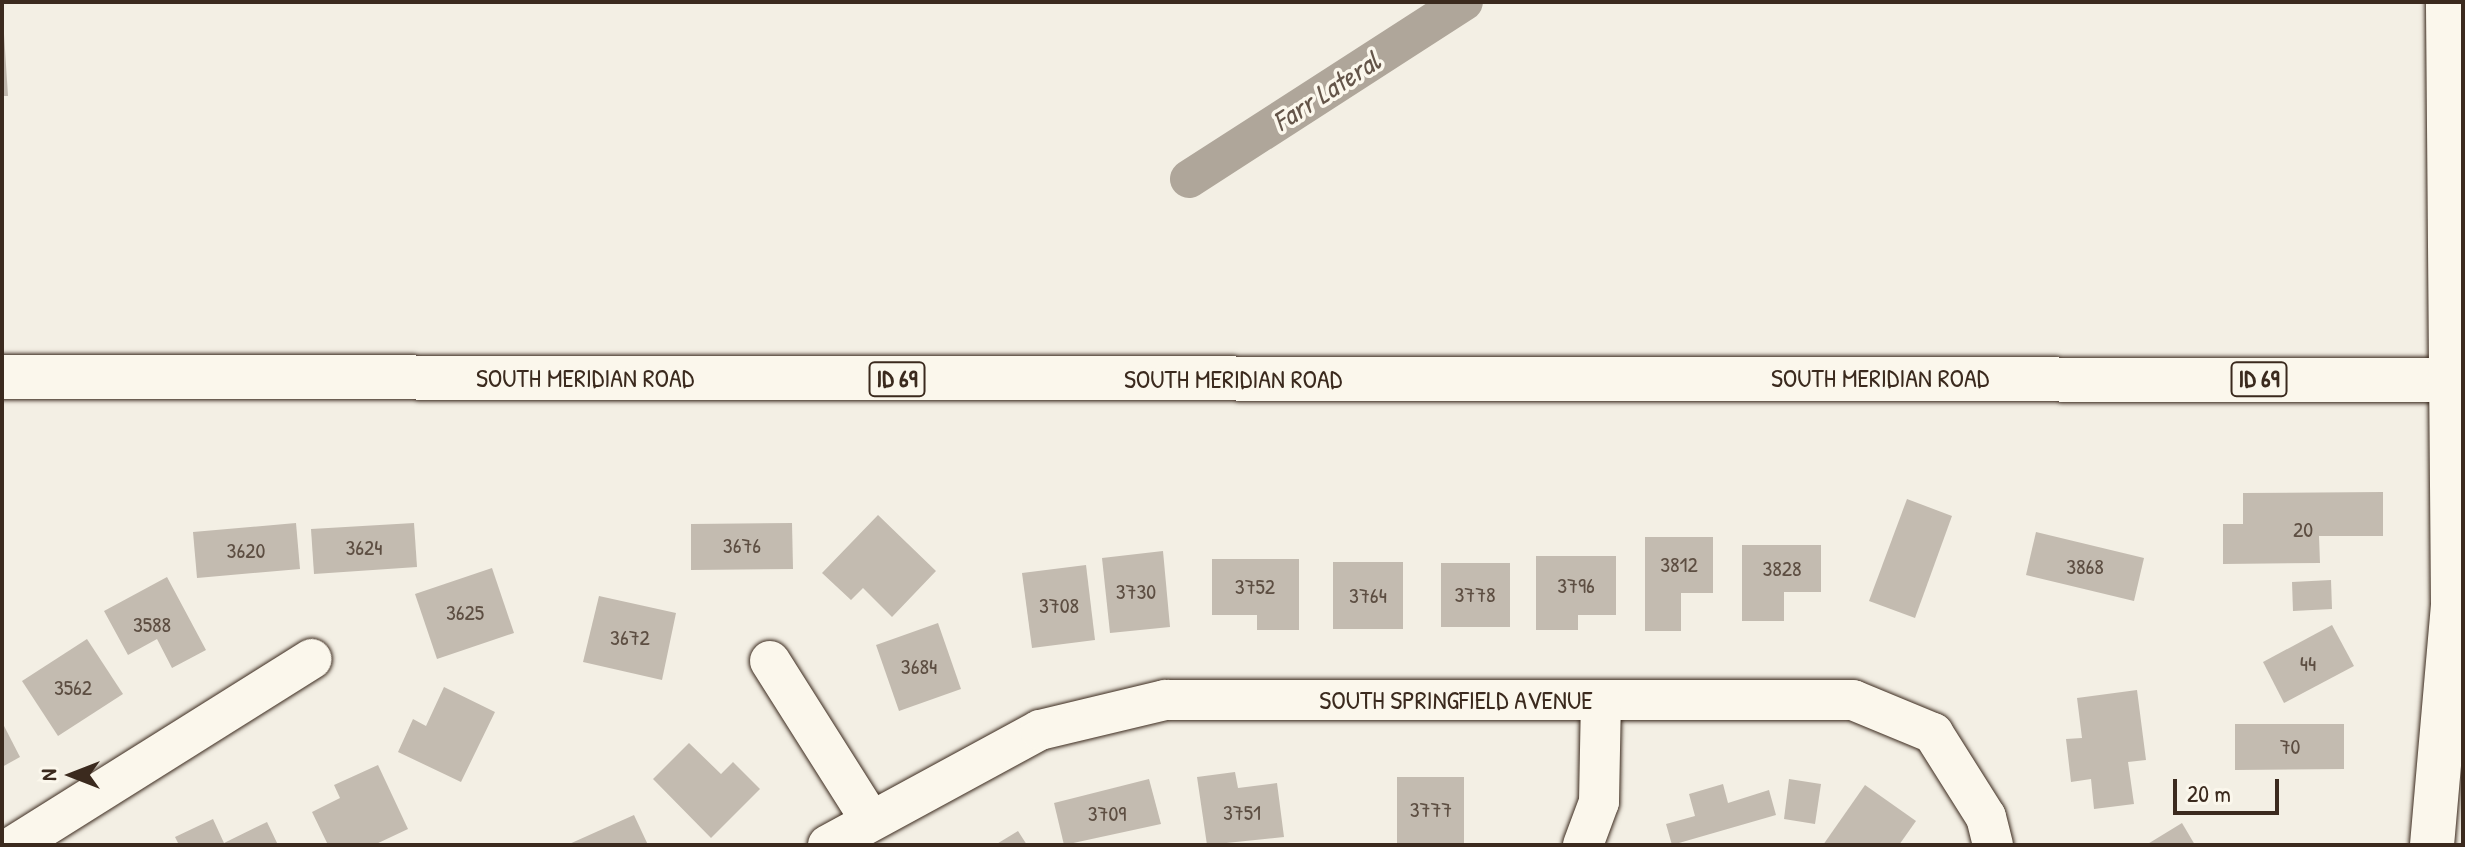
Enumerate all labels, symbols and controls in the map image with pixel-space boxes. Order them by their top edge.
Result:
water label: Farr Lateral [1266,44,1386,138]
road number: ID 69 [867,359,927,399]
road number: ID 69 [2229,359,2289,399]
street label: SOUTH MERIDIAN ROAD [476,362,694,394]
street label: SOUTH MERIDIAN ROAD [1771,362,1989,394]
street label: SOUTH MERIDIAN ROAD [1124,363,1342,395]
house number: 20 [2293,517,2313,543]
house number: 3676 [723,533,761,559]
house number: 3624 [345,535,383,561]
house number: 3620 [227,538,265,564]
house number: 3812 [1660,552,1698,578]
house number: 3868 [2066,554,2104,580]
house number: 3828 [1762,556,1802,582]
house number: 3796 [1557,573,1595,599]
house number: 3752 [1235,574,1275,600]
house number: 3730 [1116,579,1156,605]
house number: 3778 [1454,582,1496,608]
house number: 3764 [1349,583,1387,609]
house number: 3708 [1039,593,1079,619]
house number: 3625 [446,600,484,626]
house number: 3588 [133,612,171,638]
house number: 3672 [610,625,650,651]
house number: 44 [2300,651,2316,677]
house number: 3684 [901,654,937,680]
house number: 3562 [54,675,92,701]
street label: SOUTH SPRINGFIELD AVENUE [1319,684,1593,716]
house number: 70 [2280,734,2300,760]
north arrow [32,735,112,815]
scale bar [2177,763,2283,813]
text: N [33,769,63,781]
text: 20 m [2187,777,2231,809]
house number: 3777 [1410,797,1452,823]
house number: 3751 [1223,800,1261,826]
house number: 3709 [1088,801,1126,827]

